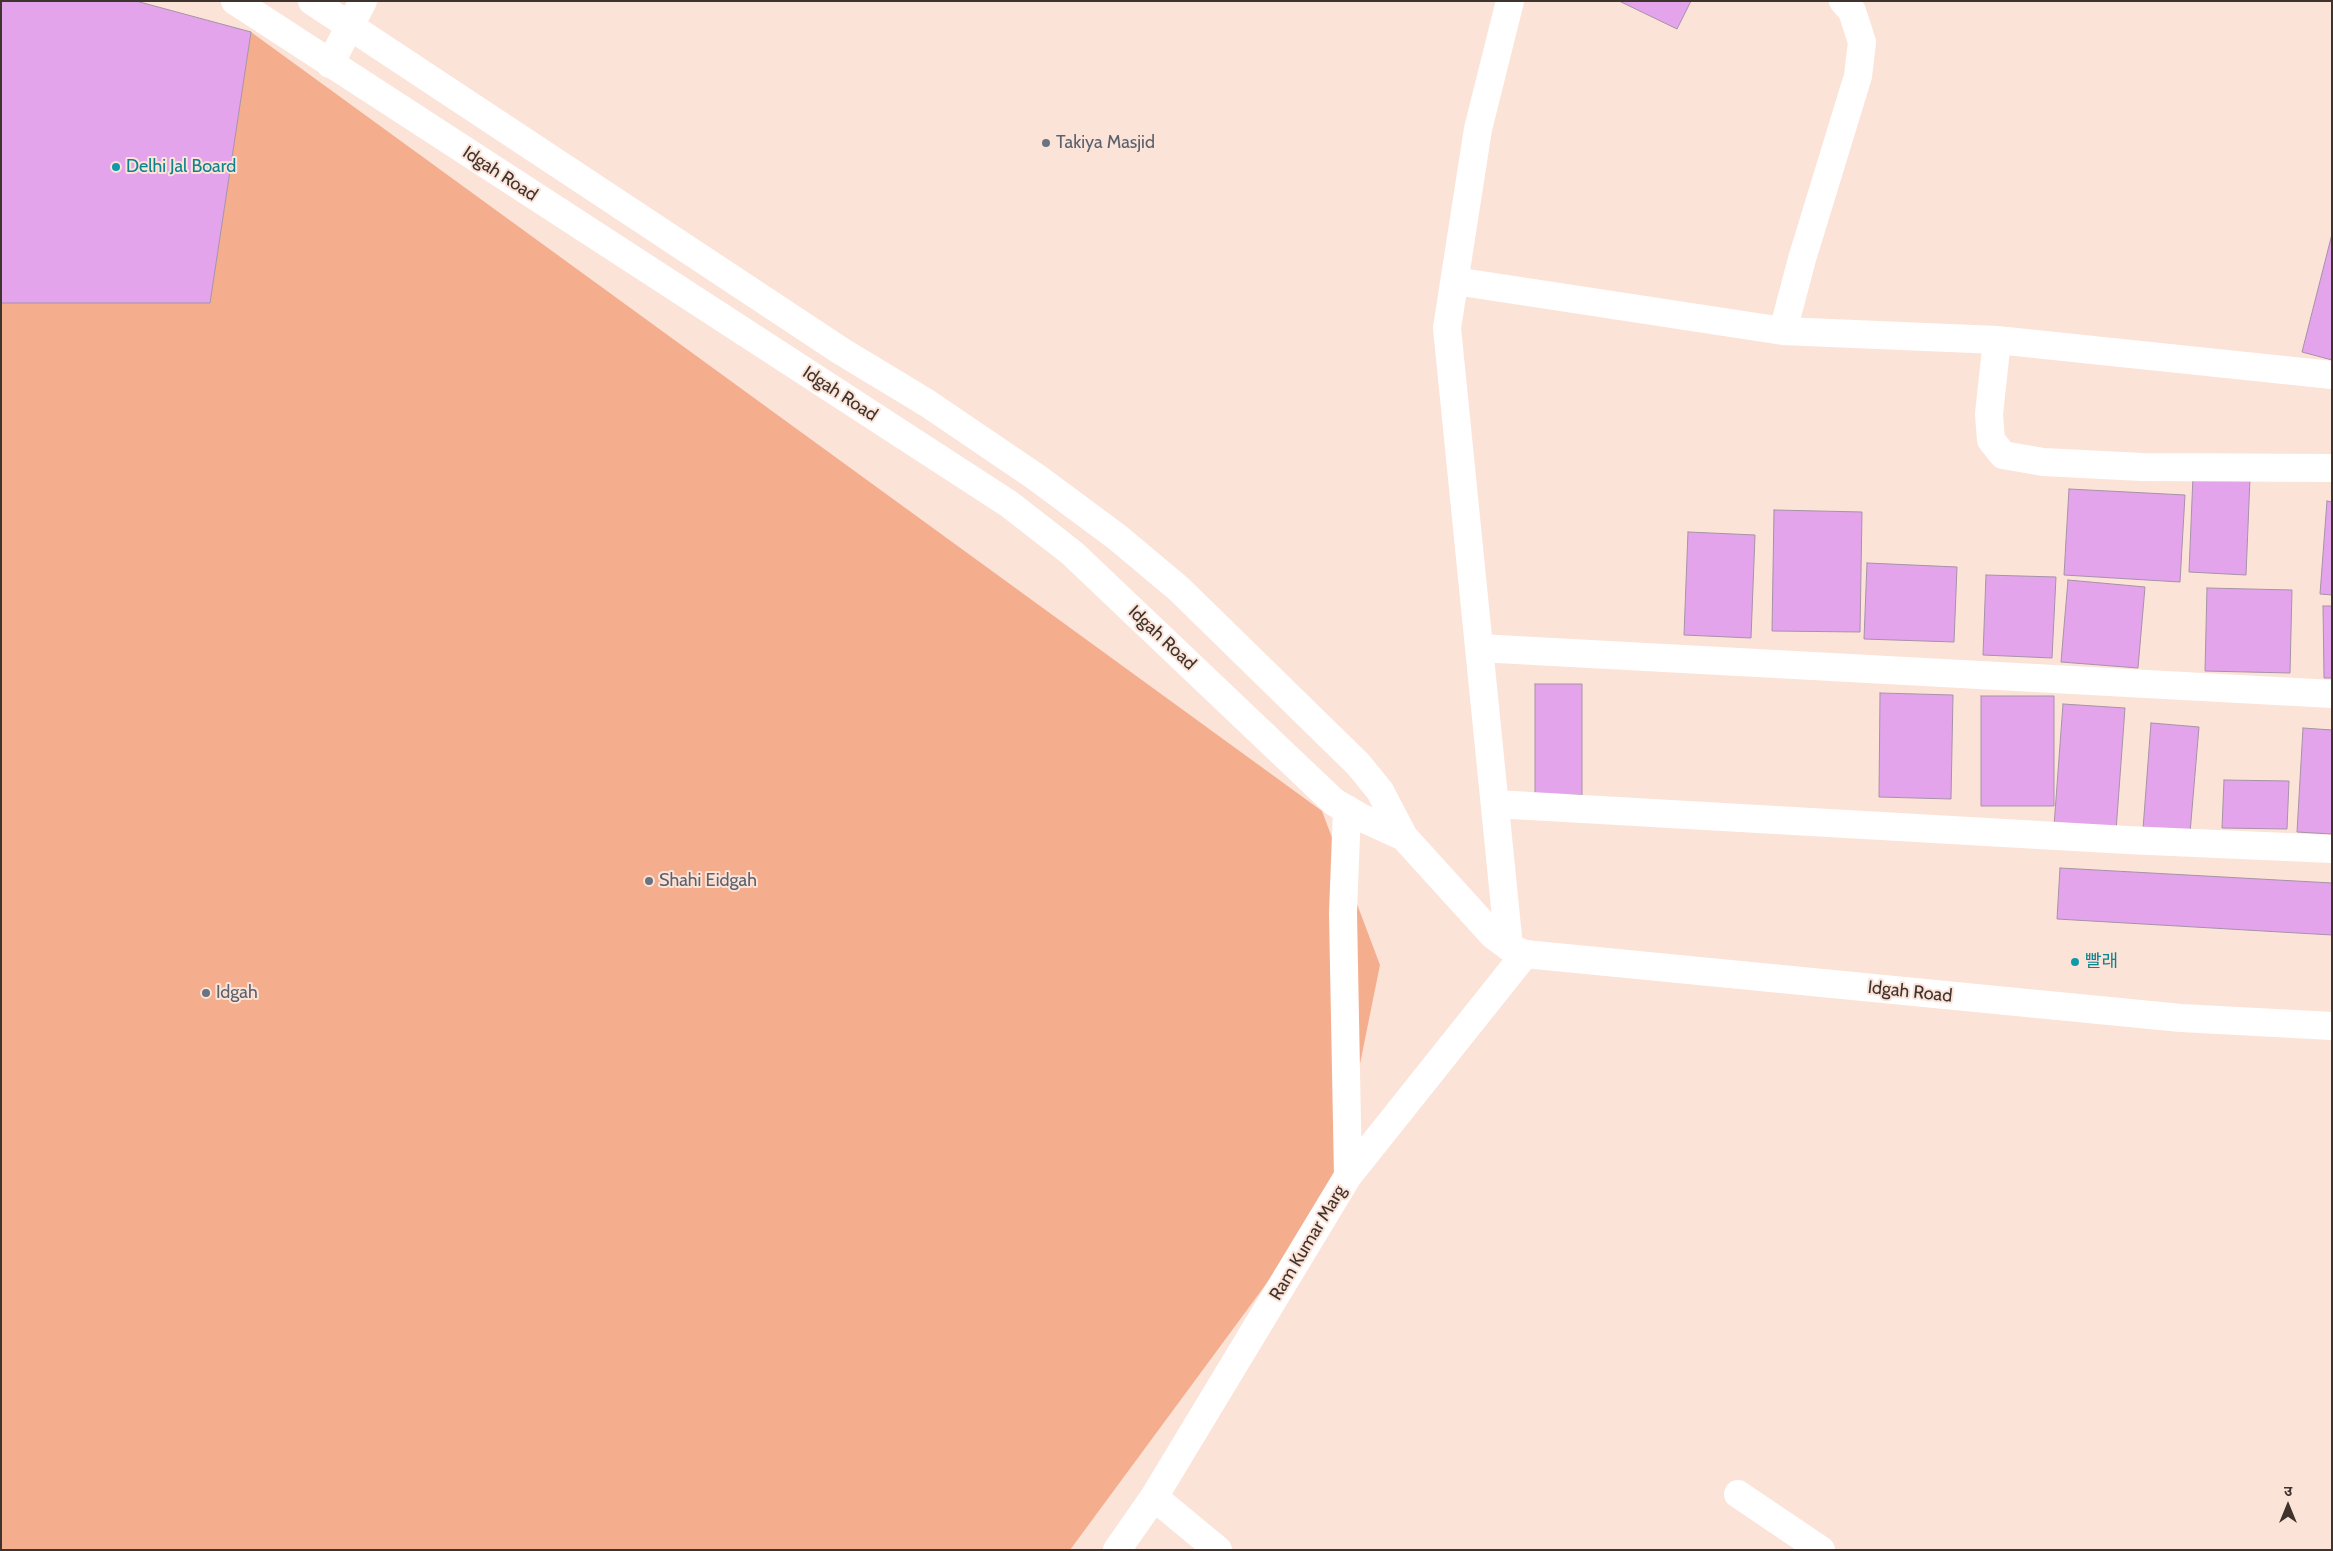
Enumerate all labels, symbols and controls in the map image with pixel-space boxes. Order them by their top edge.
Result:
place label: Takiya Masjid [1056,132,1155,154]
marker: Takiya Masjid [1040,137,1052,149]
street label: Idgah Road [459,142,541,206]
place label: Delhi Jal Board [126,156,236,178]
marker: Delhi Jal Board [110,161,122,173]
street label: Idgah Road [799,362,881,426]
street label: Idgah Road [1124,601,1200,675]
place label: Shahi Eidgah [659,870,757,892]
marker: Shahi Eidgah [643,875,655,887]
place label: 빨래 [2085,951,2118,973]
marker: 빨래 [2069,956,2081,968]
street label: Idgah Road [1867,977,1953,1007]
place label: Idgah [216,982,258,1004]
marker: Idgah [200,987,212,999]
street label: Ram Kumar Marg [1265,1182,1351,1304]
north arrow [2263,1481,2313,1531]
text: उ [2284,1482,2292,1500]

